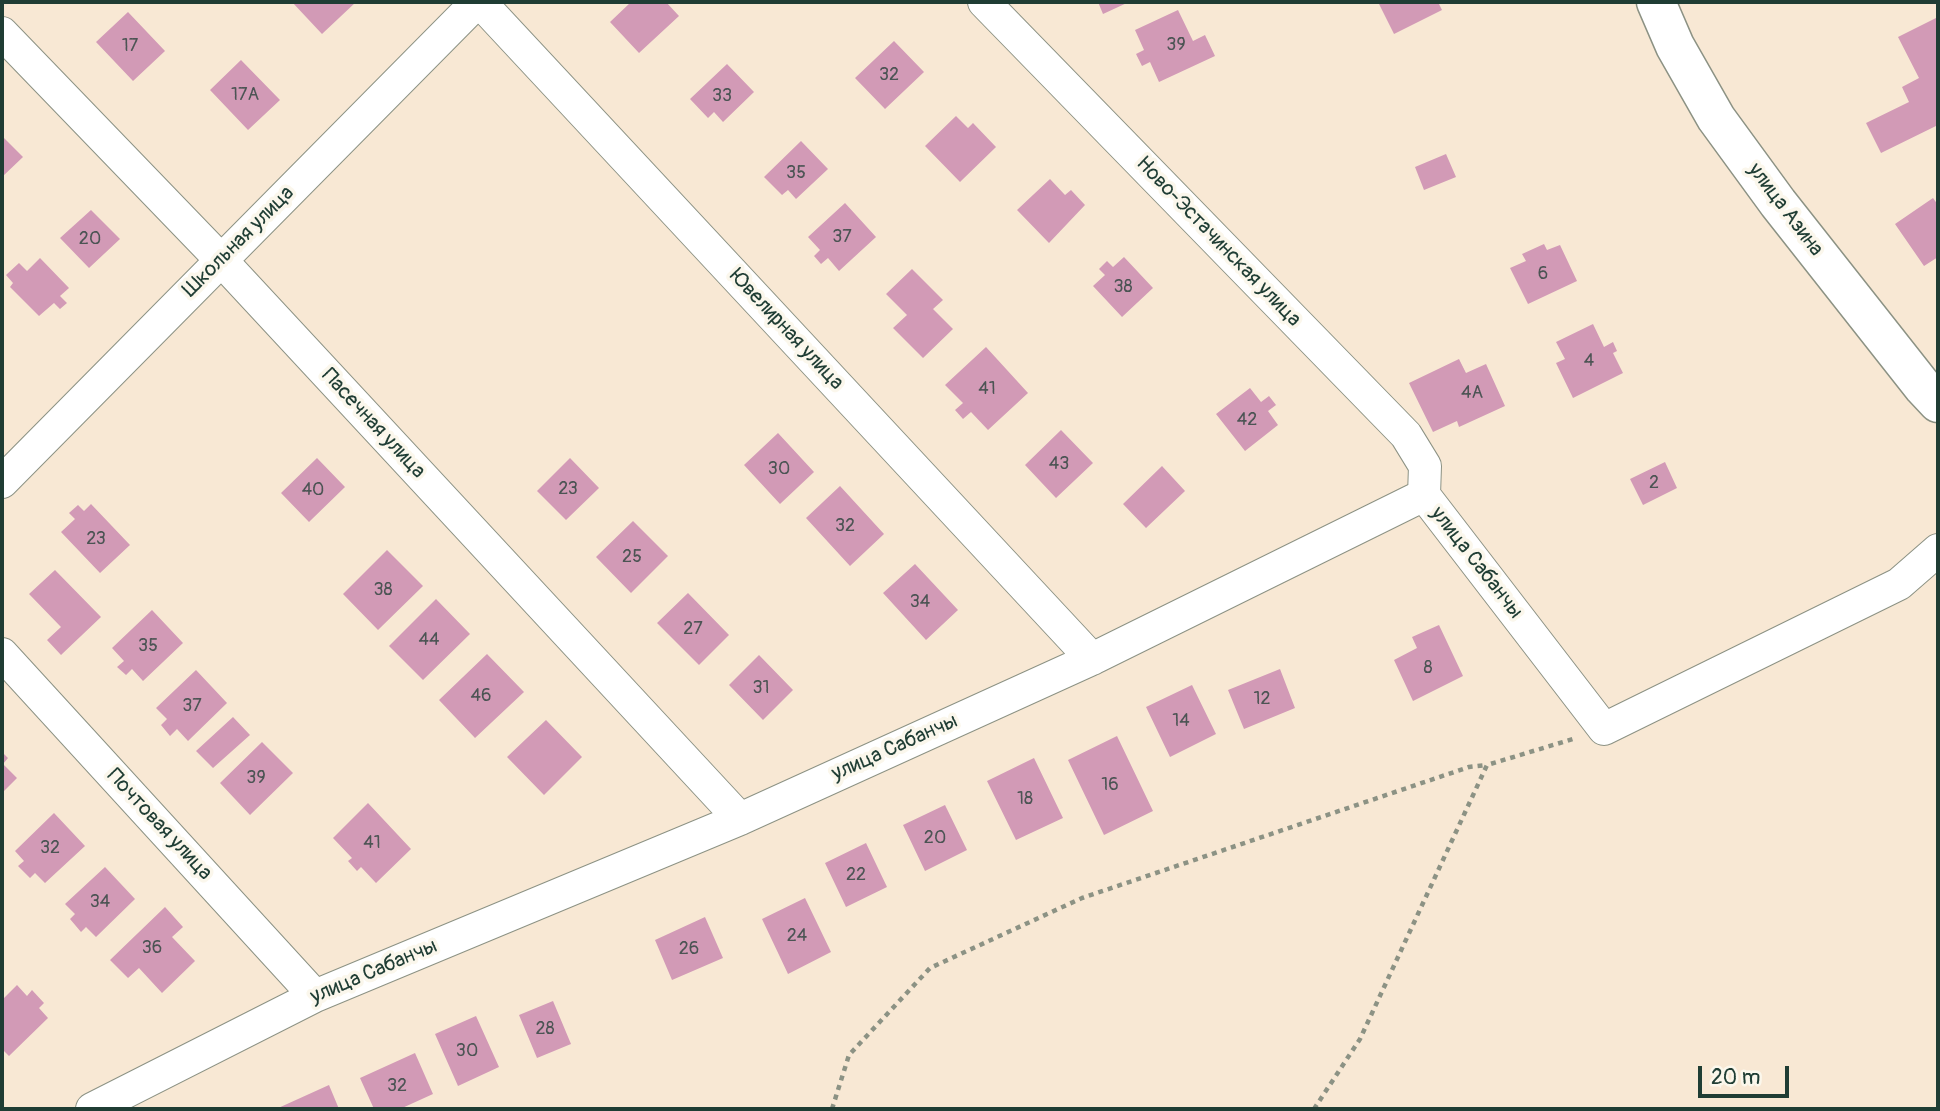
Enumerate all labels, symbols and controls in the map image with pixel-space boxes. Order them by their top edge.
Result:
house number: 39 [1166,34,1186,56]
house number: 17 [122,35,138,57]
house number: 32 [879,64,899,86]
house number: 17А [231,84,259,106]
house number: 33 [712,85,732,107]
street label: Ново-Эстачинская улица [1130,152,1306,332]
street label: улица Азина [1742,158,1828,262]
house number: 35 [786,162,806,184]
street label: Школьная улица [178,181,300,303]
house number: 37 [832,226,852,248]
house number: 20 [79,228,101,250]
house number: 6 [1538,263,1548,285]
street label: Ювелирная улица [724,264,848,396]
house number: 38 [1113,276,1133,298]
house number: 4 [1584,350,1594,372]
street label: Пасечная улица [316,364,430,484]
house number: 41 [978,378,996,400]
house number: 4А [1461,382,1483,404]
house number: 42 [1237,409,1257,431]
house number: 43 [1049,453,1069,475]
house number: 30 [768,458,790,480]
house number: 2 [1649,472,1659,494]
house number: 23 [558,478,578,500]
house number: 40 [302,479,324,501]
street label: улица Сабанчы [1424,502,1528,624]
house number: 32 [835,515,855,537]
house number: 23 [86,528,106,550]
house number: 25 [622,546,642,568]
house number: 38 [373,579,393,601]
house number: 34 [910,591,930,613]
house number: 27 [683,618,703,640]
house number: 44 [419,629,439,651]
house number: 35 [138,635,158,657]
house number: 8 [1423,657,1433,679]
house number: 31 [752,677,770,699]
house number: 46 [471,685,491,707]
house number: 12 [1253,688,1271,710]
house number: 37 [182,695,202,717]
street label: улица Сабанчы [828,709,962,787]
house number: 14 [1172,710,1190,732]
street label: Почтовая улица [101,764,217,886]
house number: 39 [246,767,266,789]
house number: 16 [1101,774,1119,796]
house number: 18 [1017,788,1033,810]
house number: 20 [924,827,946,849]
house number: 41 [363,832,381,854]
house number: 32 [40,837,60,859]
house number: 22 [846,864,866,886]
house number: 34 [90,891,110,913]
house number: 24 [787,925,807,947]
street label: улица Сабанчы [307,934,441,1010]
house number: 36 [142,937,162,959]
house number: 26 [679,938,699,960]
house number: 28 [535,1018,555,1040]
house number: 30 [456,1040,478,1062]
scale bar [1702,1052,1793,1096]
text: 20 m [1711,1064,1760,1091]
house number: 32 [387,1075,407,1097]

